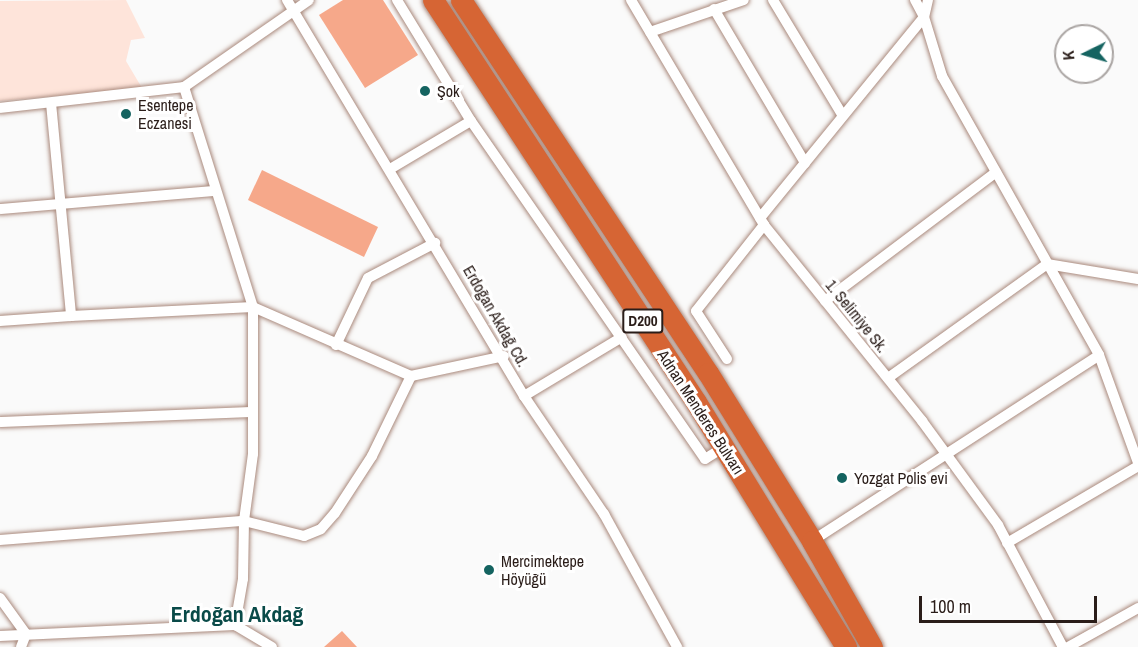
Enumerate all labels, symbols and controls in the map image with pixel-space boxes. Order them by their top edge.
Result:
north arrow [1054,24,1114,84]
text: K [1057,50,1079,61]
place label: Şok [437,81,460,101]
marker: Şok [418,84,432,98]
place label: Esentepe Eczanesi [138,95,193,133]
marker: Esentepe Eczanesi [119,107,133,121]
street label: Erdoğan Akdağ Cd. [459,262,533,370]
street label: 1. Selimiye Sk. [822,276,892,356]
road number: D200 [622,309,664,333]
street label: Adnan Menderes Bulvarı [654,346,748,478]
place label: Yozgat Polis evi [854,468,948,488]
marker: Yozgat Polis evi [835,471,849,485]
place label: Mercimektepe Höyüğü [501,551,584,589]
marker: Mercimektepe Höyüğü [482,563,496,577]
scale bar [922,584,1100,622]
text: 100 m [930,594,971,619]
district label: Erdoğan Akdağ [170,602,304,628]

